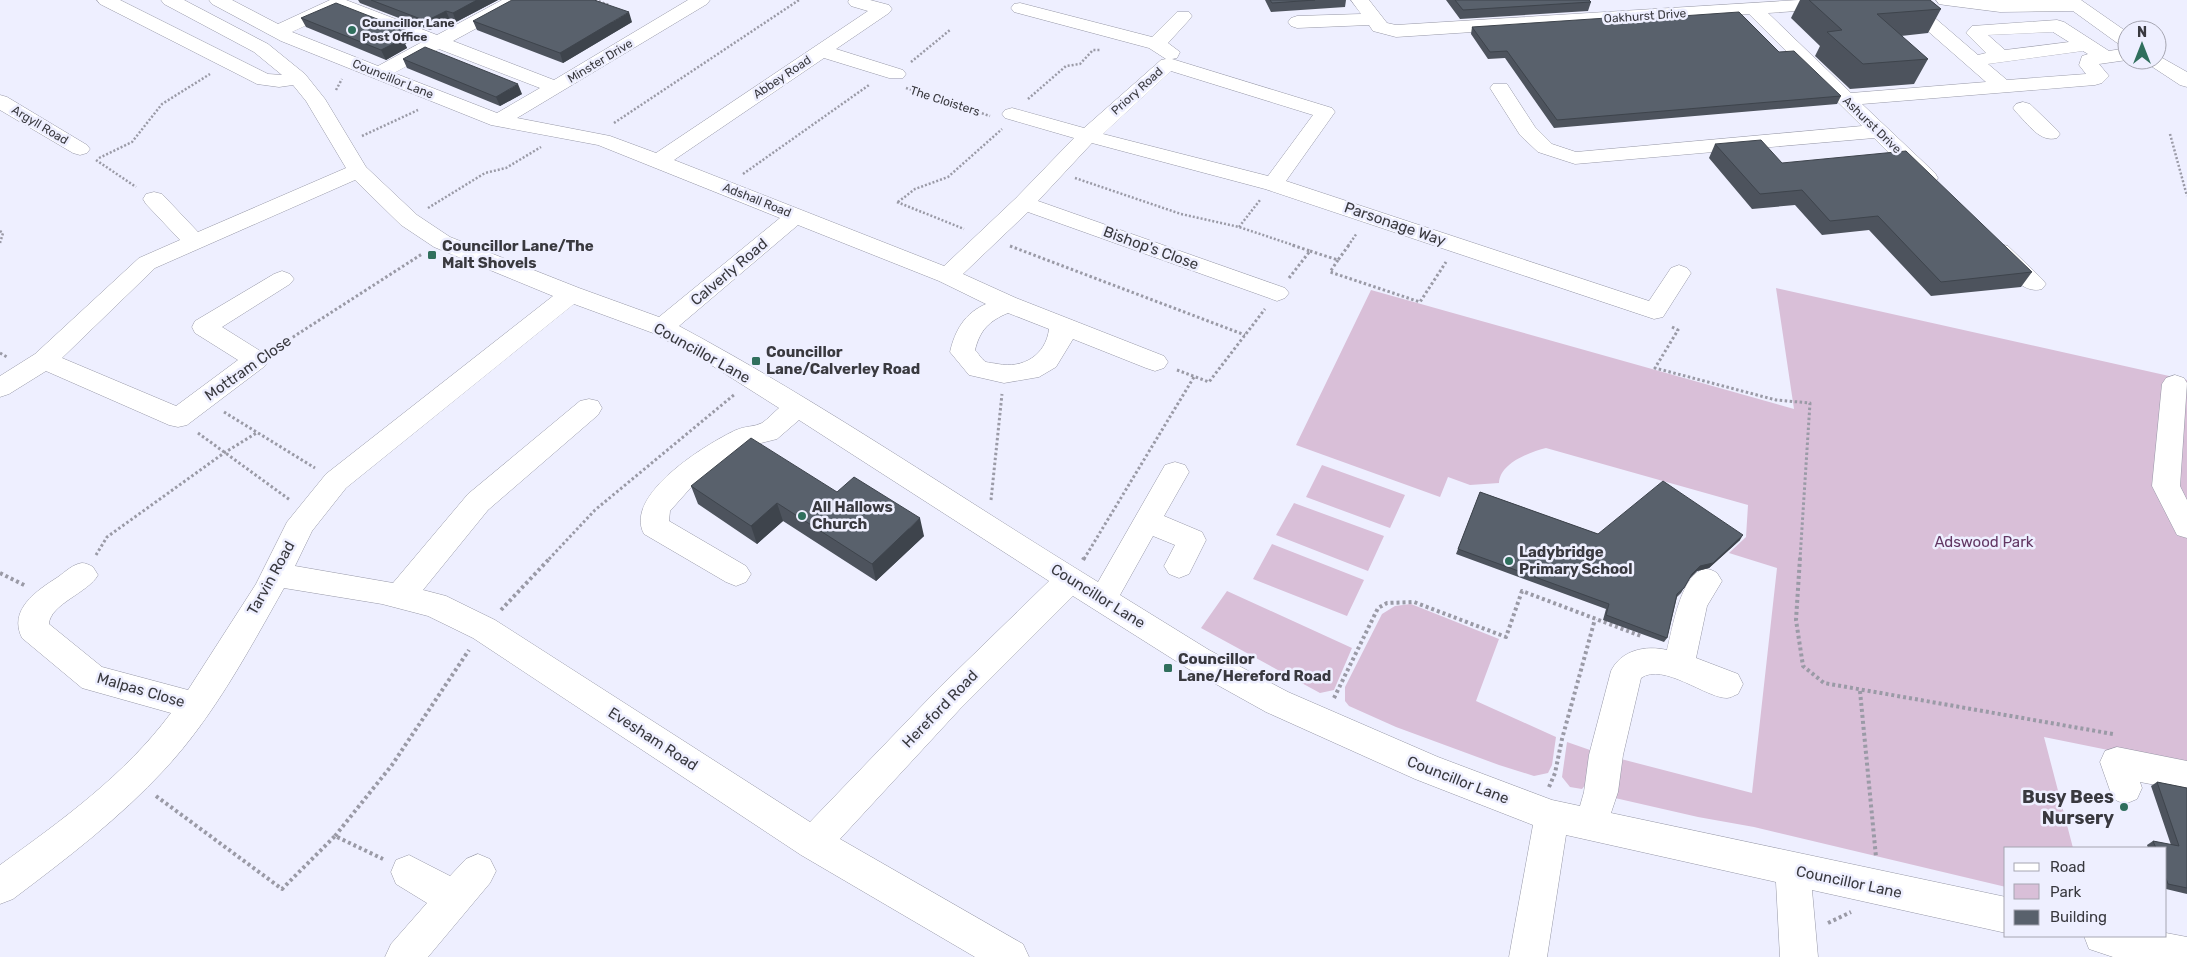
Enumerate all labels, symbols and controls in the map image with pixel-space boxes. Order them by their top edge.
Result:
street label: Oakhurst Drive [1603,6,1687,26]
place label: Councillor Lane Post Office [362,16,455,44]
north arrow [2117,20,2167,70]
marker: Councillor Lane Post Office [346,24,358,36]
text: N [2137,24,2147,41]
street label: Minster Drive [565,36,635,86]
street label: Abbey Road [751,53,813,101]
street label: Councillor Lane [350,56,436,102]
street label: Priory Road [1108,64,1166,118]
street label: The Cloisters [908,83,982,119]
street label: Ashurst Drive [1840,94,1904,157]
street label: Argyll Road [9,103,71,147]
street label: Adshall Road [721,180,793,220]
street label: Parsonage Way [1342,198,1448,250]
street label: Bishop's Close [1101,222,1201,274]
street label: Calverly Road [687,235,771,309]
place label: Councillor Lane/The Malt Shovels [442,237,594,272]
marker: Councillor Lane/The Malt Shovels [426,249,438,261]
street label: Councillor Lane [651,319,753,387]
street label: Mottram Close [201,332,295,404]
place label: Councillor Lane/Calverley Road [766,343,920,378]
marker: Councillor Lane/Calverley Road [750,355,762,367]
place label: All Hallows Church [812,498,893,533]
marker: All Hallows Church [796,510,808,522]
park label: Adswood Park [1934,533,2034,551]
street label: Tarvin Road [243,538,299,618]
place label: Ladybridge Primary School [1519,543,1633,578]
marker: Ladybridge Primary School [1503,555,1515,567]
street label: Councillor Lane [1048,560,1148,632]
place label: Councillor Lane/Hereford Road [1178,650,1331,685]
marker: Councillor Lane/Hereford Road [1162,662,1174,674]
street label: Hereford Road [898,666,982,752]
street label: Malpas Close [95,669,187,711]
street label: Evesham Road [605,703,701,775]
street label: Councillor Lane [1404,752,1512,808]
place label: Busy Bees Nursery [2022,786,2114,829]
marker: Busy Bees Nursery [2118,801,2130,813]
legend [2004,847,2167,937]
text: Road [2050,858,2086,876]
street label: Councillor Lane [1794,862,1904,902]
text: Park [2050,883,2081,901]
text: Building [2050,908,2107,926]

